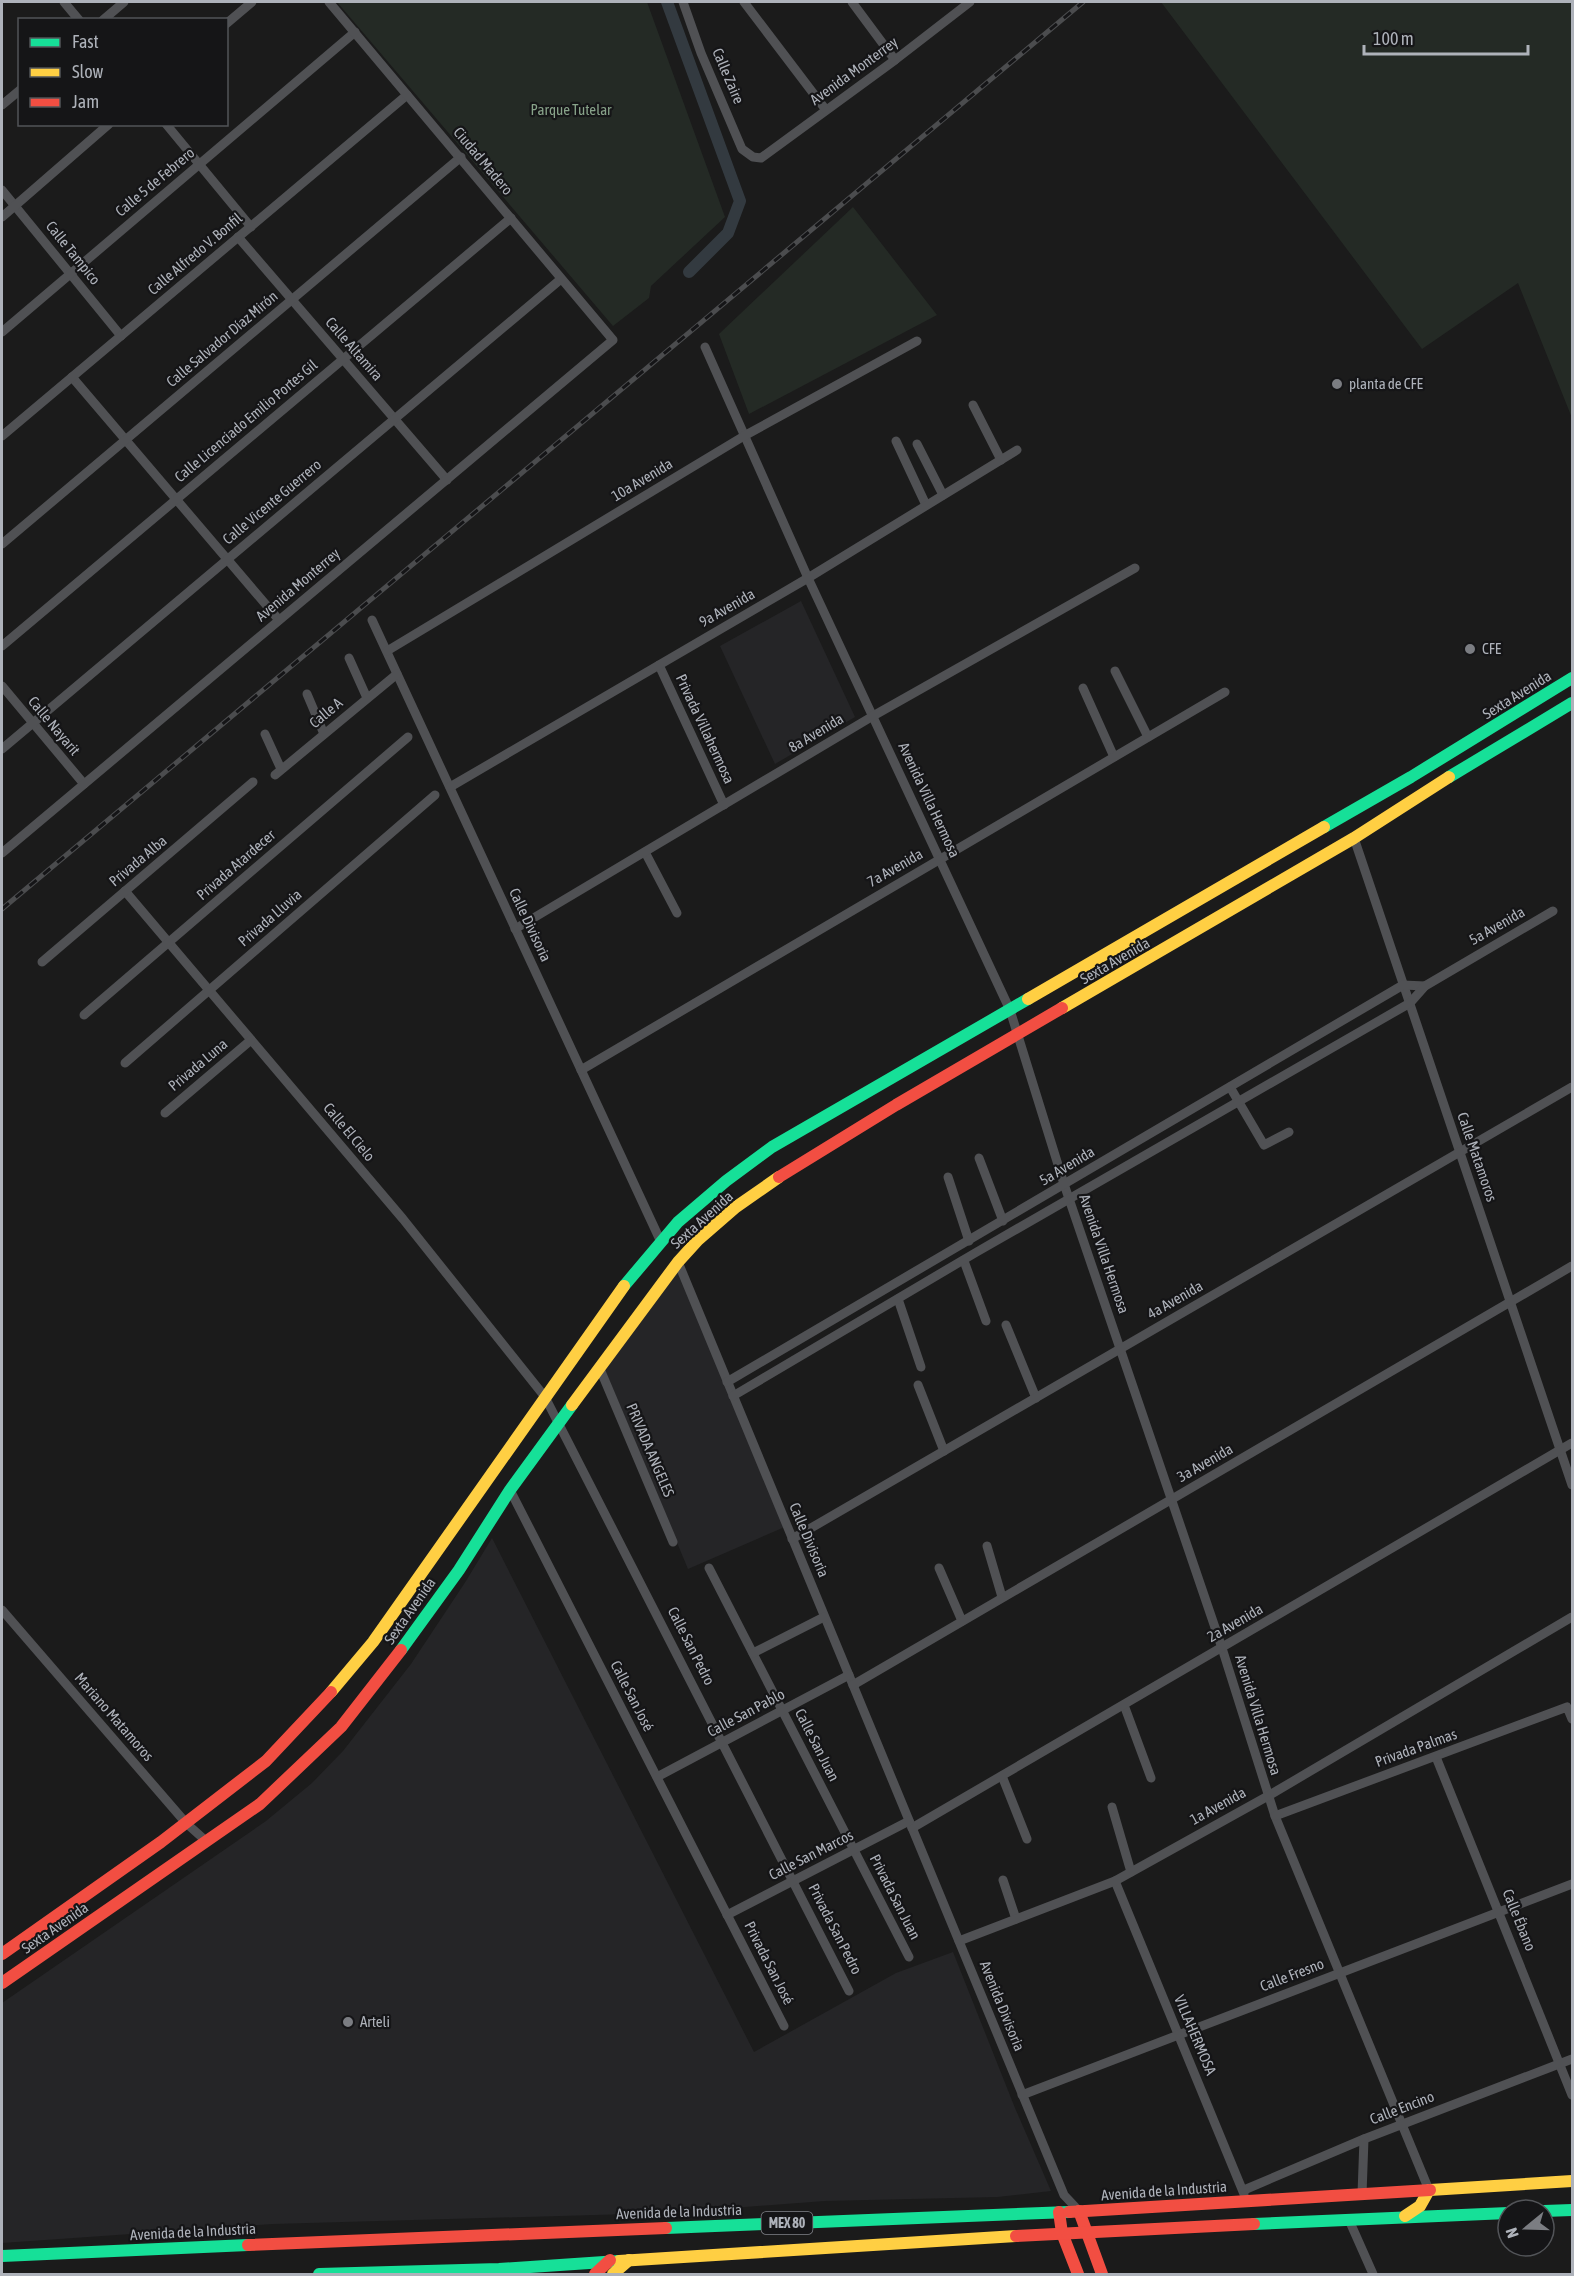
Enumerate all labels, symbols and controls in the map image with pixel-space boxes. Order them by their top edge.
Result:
legend [18,18,228,126]
scale bar [1364,18,1528,56]
text: 100 m [1373,28,1414,49]
text: Fast [72,31,99,52]
street label: Avenida Monterrey [807,33,901,108]
street label: Calle Zaire [709,45,748,106]
text: Slow [72,61,103,82]
text: Jam [72,91,99,112]
park label: Parque Tutelar [530,101,612,118]
street label: Ciudad Madero [450,123,517,198]
street label: Calle 5 de Febrero [112,144,198,220]
street label: Calle Alfredo V. Bonfil [144,209,245,298]
street label: Calle Tampico [43,217,104,288]
street label: Calle Salvador Díaz Mirón [163,287,281,390]
street label: Calle Altamira [322,314,387,384]
street label: Calle Licenciado Emilio Portes Gil [171,356,320,485]
place label: planta de CFE [1349,375,1423,392]
marker: planta de CFE [1330,377,1344,391]
street label: 10a Avenida [608,455,675,504]
street label: Calle Vicente Guerrero [219,456,324,548]
street label: Avenida Monterrey [252,545,343,625]
street label: 9a Avenida [696,585,757,630]
place label: CFE [1482,640,1502,657]
marker: CFE [1463,642,1477,656]
street label: Sexta Avenida [1479,667,1554,722]
street label: Privada Villahermosa [673,671,738,786]
street label: Calle Nayarit [25,693,84,758]
street label: Calle A [306,694,346,731]
street label: 8a Avenida [785,710,846,756]
street label: Avenida Villa Hermosa [895,740,964,860]
street label: Privada Atardecer [193,826,279,903]
street label: Privada Alba [105,832,170,890]
street label: 7a Avenida [864,845,925,890]
street label: Calle Divisoria [506,885,555,964]
street label: Privada Lluvia [235,886,305,950]
street label: 5a Avenida [1466,903,1527,948]
street label: Sexta Avenida [1077,934,1153,987]
street label: Privada Luna [165,1035,231,1094]
street label: Calle El Cielo [320,1099,379,1164]
street label: Calle Matamoros [1454,1110,1501,1204]
street label: 5a Avenida [1036,1143,1097,1189]
street label: Sexta Avenida [667,1187,736,1252]
street label: Avenida Villa Hermosa [1076,1192,1133,1316]
street label: 4a Avenida [1144,1277,1205,1322]
street label: PRIVADA ANGELES [623,1400,678,1499]
street label: 3a Avenida [1174,1440,1235,1485]
street label: Calle Divisoria [786,1500,833,1580]
street label: Sexta Avenida [380,1574,439,1647]
street label: 2a Avenida [1204,1600,1265,1645]
street label: Calle San Pedro [664,1604,718,1688]
street label: Avenida Villa Hermosa [1232,1653,1285,1777]
street label: Calle San José [607,1658,658,1734]
street label: Mariano Matamoros [71,1669,157,1764]
street label: Calle San Pablo [704,1685,787,1740]
street label: Calle San Juan [792,1706,843,1784]
street label: Privada Palmas [1373,1725,1459,1770]
street label: 1a Avenida [1187,1783,1249,1828]
street label: Calle San Marcos [766,1826,856,1883]
street label: Privada San Juan [867,1851,924,1942]
street label: Privada San Pedro [805,1881,866,1977]
street label: Calle Ébano [1499,1886,1540,1953]
street label: Sexta Avenida [18,1898,91,1957]
street label: Privada San José [741,1918,798,2007]
street label: Calle Fresno [1257,1955,1326,1994]
street label: Avenida Divisoria [977,1958,1028,2053]
street label: VILLAHERMOSA [1171,1992,1220,2078]
place label: Arteli [360,2013,390,2030]
marker: Arteli [341,2015,355,2029]
street label: Calle Encino [1367,2088,1436,2128]
street label: Avenida de la Industria [1101,2178,1227,2203]
north arrow [1496,2198,1556,2258]
street label: Avenida de la Industria [616,2201,742,2222]
road number: MEX 80 [762,2212,812,2234]
street label: Avenida de la Industria [130,2220,256,2243]
text: N [1502,2225,1522,2240]

